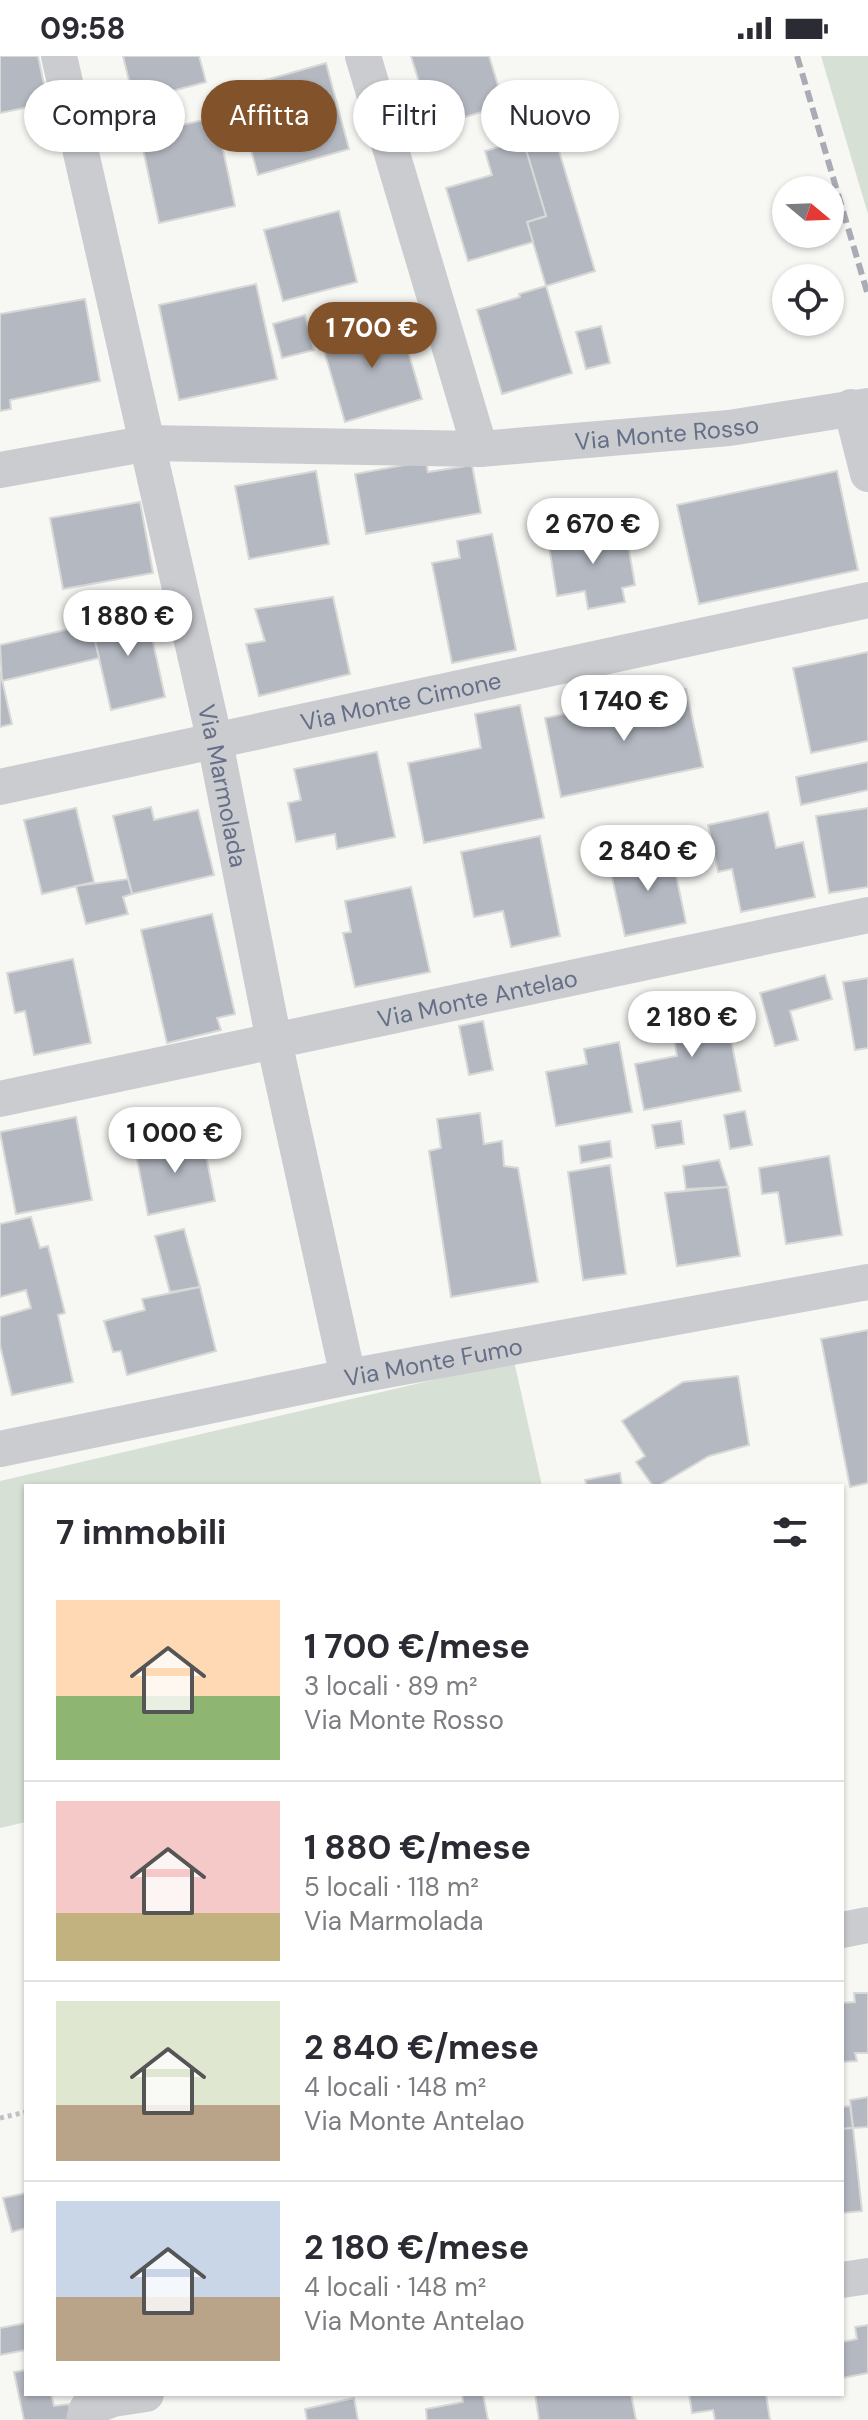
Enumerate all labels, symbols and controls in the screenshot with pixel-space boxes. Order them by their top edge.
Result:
text: 09:58 [40,9,125,48]
chip: Compra [24,80,185,152]
chip: Affitta [201,80,337,152]
chip: Filtri [353,80,465,152]
chip: Nuovo [481,80,619,152]
north arrow [772,176,844,248]
map controls [772,176,844,336]
button: locate [772,264,844,336]
pin: 1 700 € [298,302,446,370]
text: 1 700 € [326,311,418,345]
street label: Via Monte Rosso [574,408,761,456]
pin: 2 670 € [519,498,667,566]
text: 2 670 € [545,507,641,541]
pin: 1 880 € [54,590,202,658]
text: 1 880 € [81,599,175,633]
street label: Via Monte Cimone [298,664,504,737]
pin: 1 740 € [550,675,698,743]
text: 1 740 € [579,684,669,718]
street label: Via Marmolada [191,701,255,870]
pin: 2 840 € [574,825,722,893]
text: 2 840 € [598,834,698,868]
street label: Via Monte Antelao [375,962,580,1034]
pin: 2 180 € [618,991,766,1059]
text: 2 180 € [646,1000,738,1034]
pin: 1 000 € [101,1107,249,1175]
text: 1 000 € [126,1116,224,1150]
street label: Via Monte Fumo [341,1330,525,1393]
text: 7 immobili [56,1510,226,1555]
icon: filters [768,1510,812,1554]
text: 1 700 €/mese [304,1624,530,1669]
icon: home [120,1632,216,1728]
text: 3 locali · 89 m² [304,1669,478,1703]
text: Via Monte Rosso [304,1703,504,1737]
text: 1 880 €/mese [304,1825,531,1870]
icon: home [120,1833,216,1929]
text: 5 locali · 118 m² [304,1870,479,1904]
text: Via Marmolada [304,1904,483,1938]
text: 2 840 €/mese [304,2025,539,2070]
icon: home [120,2033,216,2129]
text: 4 locali · 148 m² [304,2070,486,2104]
text: Via Monte Antelao [304,2104,525,2138]
text: 2 180 €/mese [304,2225,529,2270]
icon: home [120,2233,216,2329]
text: 4 locali · 148 m² [304,2270,486,2304]
text: Via Monte Antelao [304,2304,525,2338]

